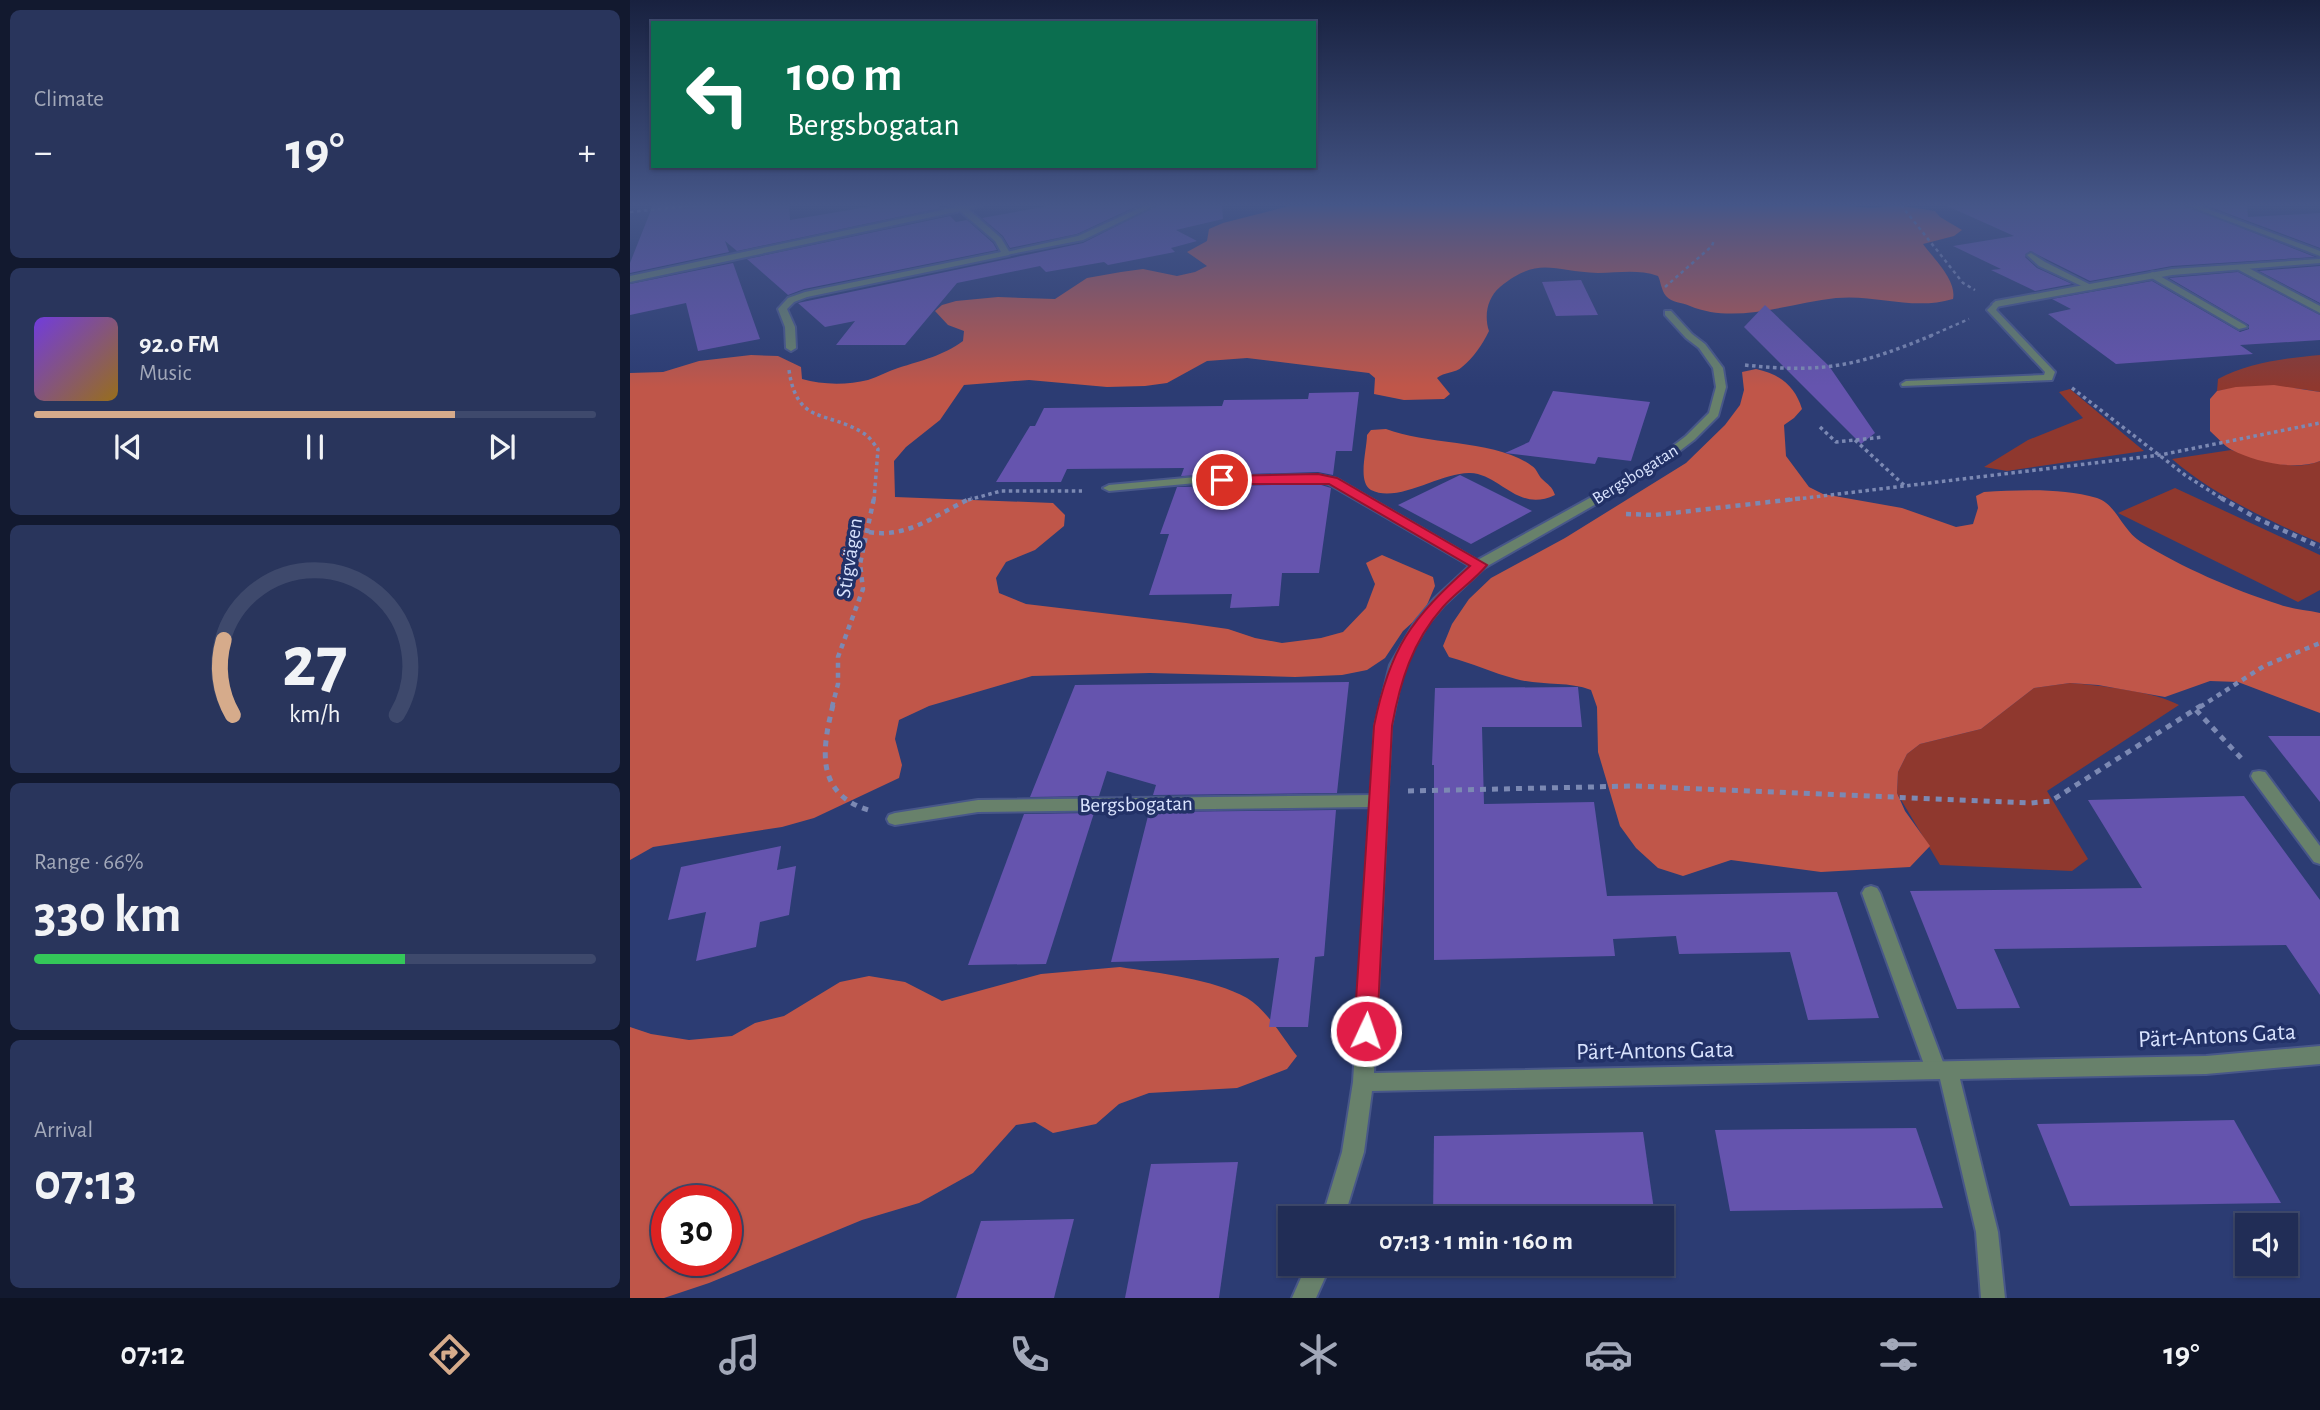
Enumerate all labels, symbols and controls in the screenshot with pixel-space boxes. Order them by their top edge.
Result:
icon: left [672,49,763,140]
text: 100 m [787,51,903,100]
text: Climate [34,88,104,111]
text: Bergsbogatan [787,109,960,141]
text: 19° [285,126,345,178]
text: − [34,134,52,172]
text: + [578,134,596,172]
text: 92.0 FM [139,331,220,357]
text: Music [139,362,191,385]
icon: previous [109,428,147,466]
icon: pause [296,428,334,466]
icon: next [483,428,521,466]
street label: Bergsbogatan [1590,441,1681,508]
pin [1192,450,1252,510]
icon: arrive [1203,461,1241,499]
street label: Stigvägen [833,516,866,600]
text: 27 [282,627,348,700]
text: km/h [289,702,341,727]
street label: Bergsbogatan [1079,793,1193,816]
text: Range · 66% [34,851,144,874]
text: 330 km [34,889,181,941]
position arrow [1329,994,1403,1068]
street label: Pärt-Antons Gata [2138,1020,2297,1052]
street label: Pärt-Antons Gata [1576,1038,1734,1064]
text: Arrival [34,1119,93,1142]
text: 07:13 [34,1157,137,1209]
speed limit sign: 30 [651,1185,742,1276]
map controls [2235,1213,2298,1276]
button: sound [2235,1213,2298,1276]
text: 07:13 · 1 min · 160 m [1379,1228,1573,1254]
icon: directions [425,1330,474,1379]
icon: music [715,1330,764,1379]
icon: phone [1005,1330,1054,1379]
icon: climate [1294,1330,1343,1379]
icon: car [1584,1330,1633,1379]
icon: filters [1874,1330,1923,1379]
text: 07:12 [120,1338,185,1370]
text: 19° [2163,1338,2200,1370]

